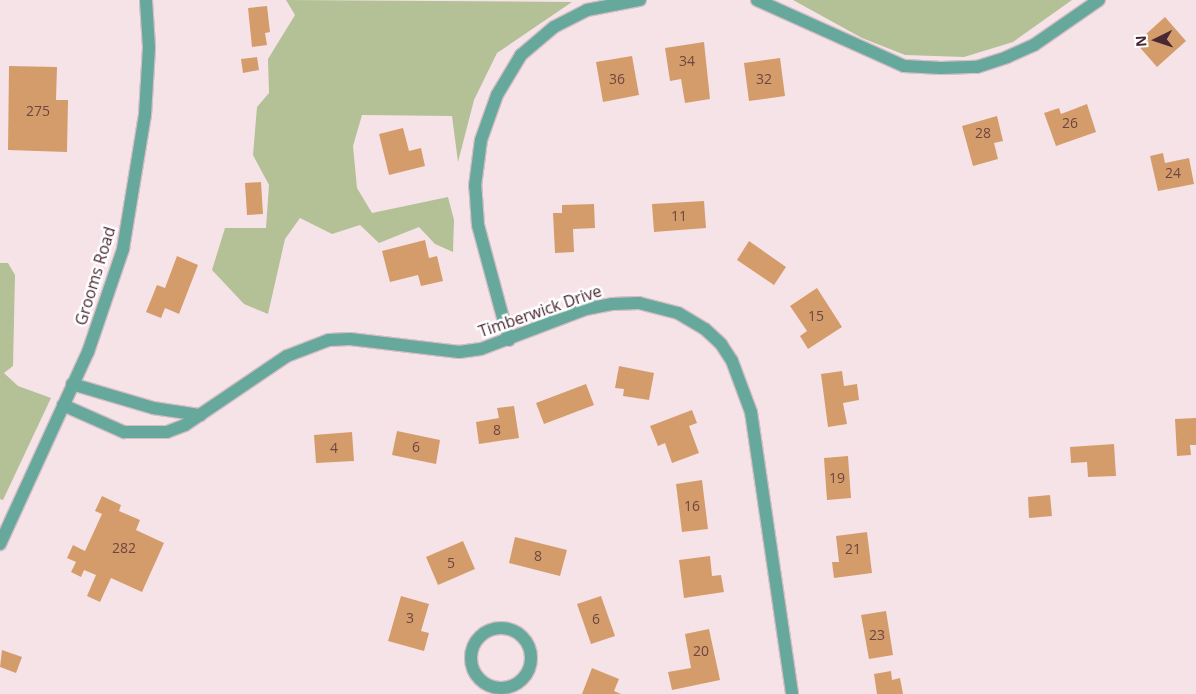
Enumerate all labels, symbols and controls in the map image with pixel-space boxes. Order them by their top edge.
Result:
north arrow [1131,15,1181,65]
text: N [1131,35,1150,47]
house number: 34 [679,53,695,69]
house number: 36 [609,71,625,87]
house number: 32 [756,71,772,87]
house number: 275 [26,103,50,119]
house number: 26 [1062,115,1078,131]
house number: 28 [975,125,991,141]
house number: 24 [1165,165,1181,181]
house number: 11 [671,208,687,224]
street label: Grooms Road [71,224,119,328]
street label: Timberwick Drive [476,281,604,341]
house number: 15 [808,308,824,324]
house number: 8 [493,422,501,438]
house number: 6 [412,439,420,455]
house number: 4 [330,440,338,456]
house number: 19 [829,470,845,486]
house number: 16 [684,498,700,514]
house number: 282 [112,540,136,556]
house number: 21 [845,541,861,557]
house number: 8 [534,548,542,564]
house number: 5 [447,555,455,571]
house number: 3 [406,610,414,626]
house number: 6 [592,611,600,627]
house number: 23 [869,627,885,643]
house number: 20 [693,643,709,659]

